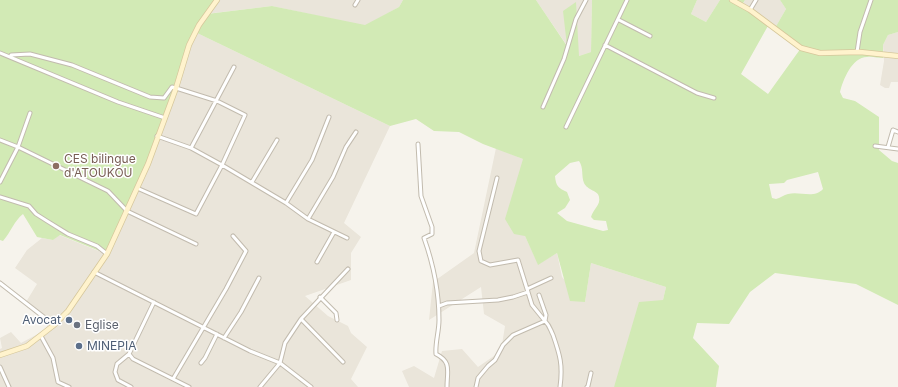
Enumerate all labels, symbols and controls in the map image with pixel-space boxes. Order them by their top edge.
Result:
place label: CES bilingue d'ATOUKOU [64,152,136,180]
marker: CES bilingue d'ATOUKOU [51,161,61,171]
place label: Avocat [22,313,61,327]
marker: Avocat [64,315,74,325]
place label: Eglise [85,318,119,332]
marker: Eglise [72,320,82,330]
place label: MINEPIA [87,339,136,353]
marker: MINEPIA [74,341,84,351]

